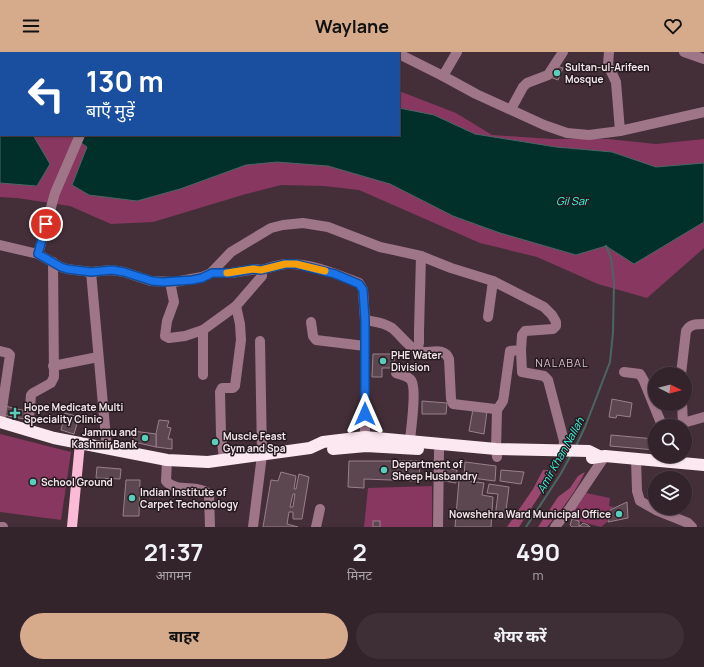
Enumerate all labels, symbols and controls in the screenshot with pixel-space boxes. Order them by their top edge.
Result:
text: Waylane [315,14,389,38]
icon: menu [20,15,42,37]
icon: heart [662,15,684,37]
place label: Sultan-ul-Arifeen Mosque [565,60,649,86]
text: 130 m [86,62,164,100]
icon: left [20,68,72,120]
marker: Sultan-ul-Arifeen Mosque [552,68,562,78]
text: बाएँ मुड़ें [86,98,135,122]
water label: Gil Sar [556,193,590,208]
pin [29,207,63,241]
icon: arrive [35,213,57,235]
place label: PHE Water Division [391,348,442,374]
district label: NALABAL [535,355,589,370]
marker: PHE Water Division [378,356,388,366]
north arrow [648,367,692,411]
map controls [648,367,692,515]
position arrow [344,393,386,435]
place label: Hope Medicate Multi Speciality Clinic [24,400,123,426]
marker: Hope Medicate Multi Speciality Clinic [9,407,21,419]
water label: Amir Khan Nallah [533,414,587,496]
button: search [648,419,692,463]
place label: Jammu and Kashmir Bank [72,425,138,451]
place label: Muscle Feast Gym and Spa [223,429,286,455]
marker: Jammu and Kashmir Bank [140,433,150,443]
marker: Muscle Feast Gym and Spa [210,437,220,447]
place label: Department of Sheep Husbandry [392,457,478,483]
marker: Department of Sheep Husbandry [379,465,389,475]
button: layers [648,471,692,515]
place label: School Ground [41,475,113,489]
marker: School Ground [28,477,38,487]
place label: Indian Institute of Carpet Techonology [140,485,239,511]
marker: Indian Institute of Carpet Techonology [127,493,137,503]
place label: Nowshehra Ward Municipal Office [449,507,611,521]
marker: Nowshehra Ward Municipal Office [614,509,624,519]
text: 21:37 [144,535,203,568]
text: 2 [352,535,367,568]
text: 490 [516,535,560,568]
text: आगमन [156,566,191,584]
text: मिनट [347,566,372,584]
text: m [532,566,544,584]
button: बाहर [20,613,348,659]
button: शेयर करें [356,613,684,659]

